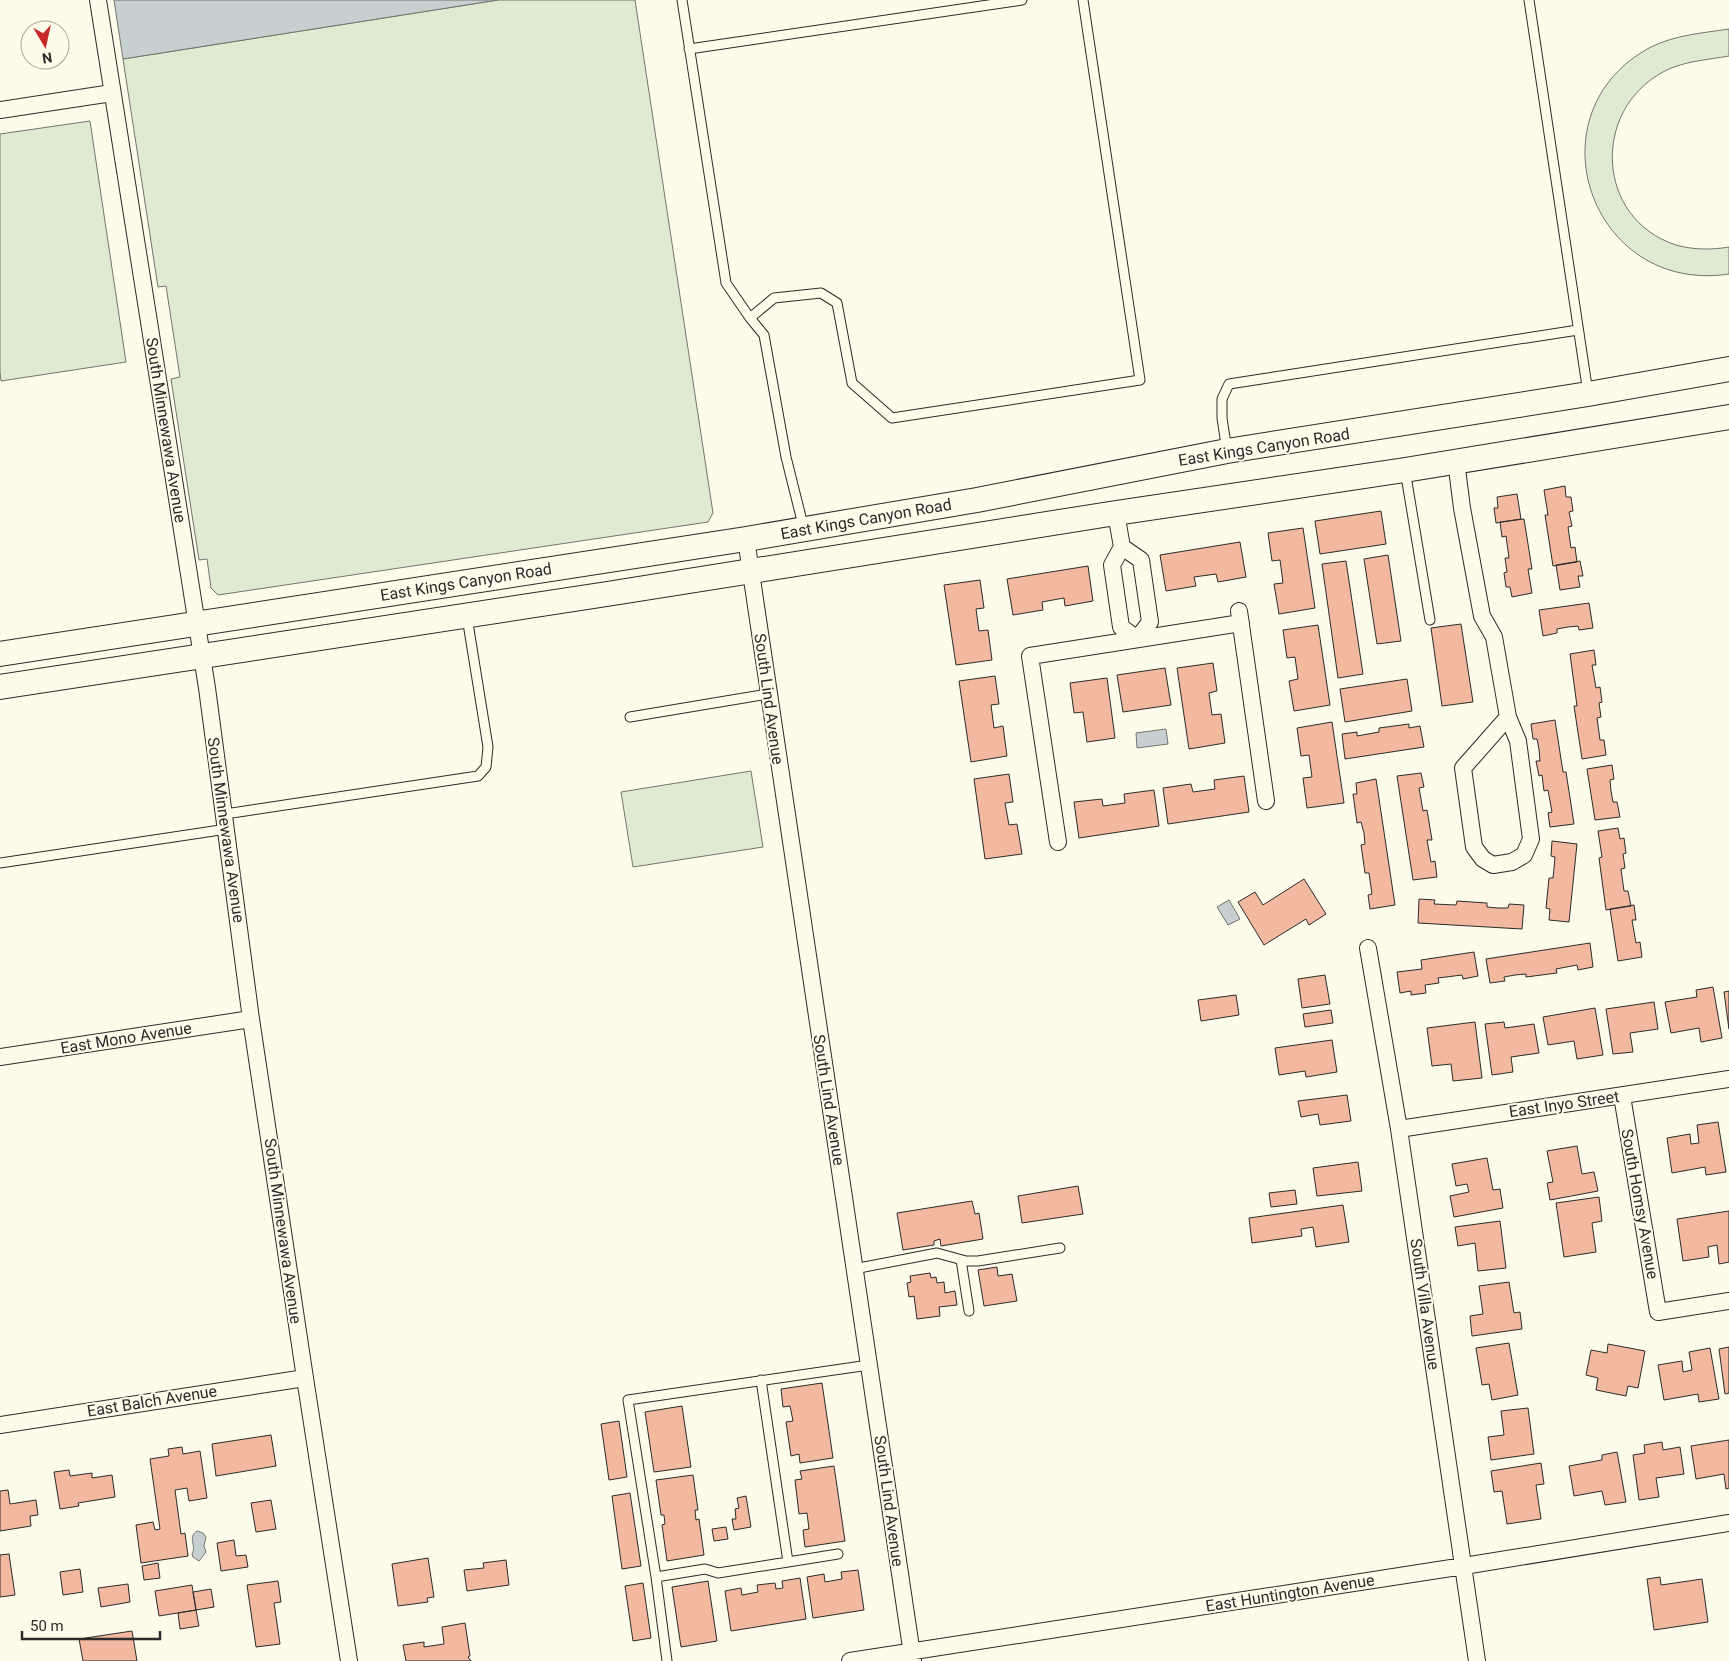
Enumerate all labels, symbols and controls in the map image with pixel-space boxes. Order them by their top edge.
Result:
north arrow [20,20,70,70]
text: N [41,49,53,67]
street label: South Minnewawa Avenue [142,336,190,524]
street label: East Kings Canyon Road [1177,424,1351,470]
street label: East Kings Canyon Road [779,495,953,543]
street label: East Kings Canyon Road [379,559,553,605]
street label: South Lind Avenue [750,632,788,766]
street label: South Minnewawa Avenue [204,736,248,924]
street label: East Mono Avenue [59,1018,193,1058]
street label: South Lind Avenue [809,1033,849,1167]
street label: East Inyo Street [1508,1087,1620,1121]
street label: South Homsy Avenue [1617,1127,1663,1281]
street label: South Minnewawa Avenue [261,1137,305,1325]
street label: South Villa Avenue [1406,1237,1444,1371]
street label: East Balch Avenue [86,1381,218,1421]
street label: South Lind Avenue [870,1434,908,1568]
street label: East Huntington Avenue [1204,1570,1376,1616]
scale bar [22,1608,160,1640]
text: 50 m [30,1617,64,1635]

